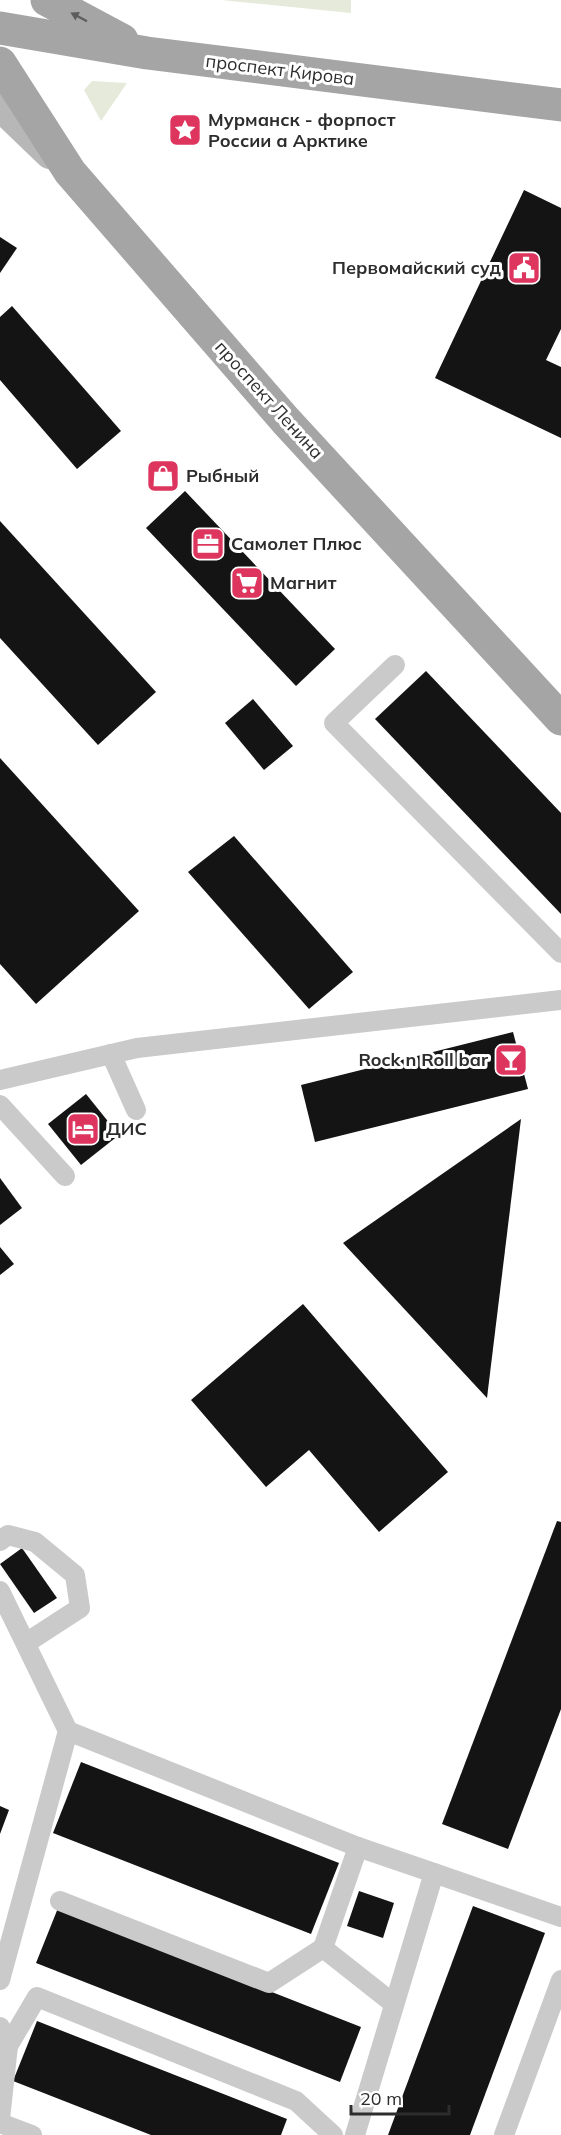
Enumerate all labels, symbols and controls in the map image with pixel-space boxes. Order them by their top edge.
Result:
one-way arrow [70,12,87,22]
street label: проспект Кирова [204,49,356,90]
place label: Мурманск - форпост России а Арктике [208,108,396,152]
place icon: Мурманск - форпост России а Арктике [167,112,203,148]
public building icon: Первомайский суд [506,250,542,286]
place label: Первомайский суд [332,256,502,279]
street label: проспект Ленина [210,336,329,464]
shop icon: Рыбный [145,458,181,494]
place label: Рыбный [186,464,259,487]
office icon: Самолет Плюс [190,526,226,562]
place label: Самолет Плюс [231,532,362,555]
supermarket icon: Магнит [229,565,265,601]
place label: Магнит [270,571,337,594]
bar icon: Rock n Roll bar [493,1042,529,1078]
place label: Rock n Roll bar [358,1048,489,1071]
hotel icon: ДИС [65,1111,101,1147]
place label: ДИС [106,1117,147,1140]
scale bar [351,2078,448,2116]
text: 20 m [360,2087,402,2110]

